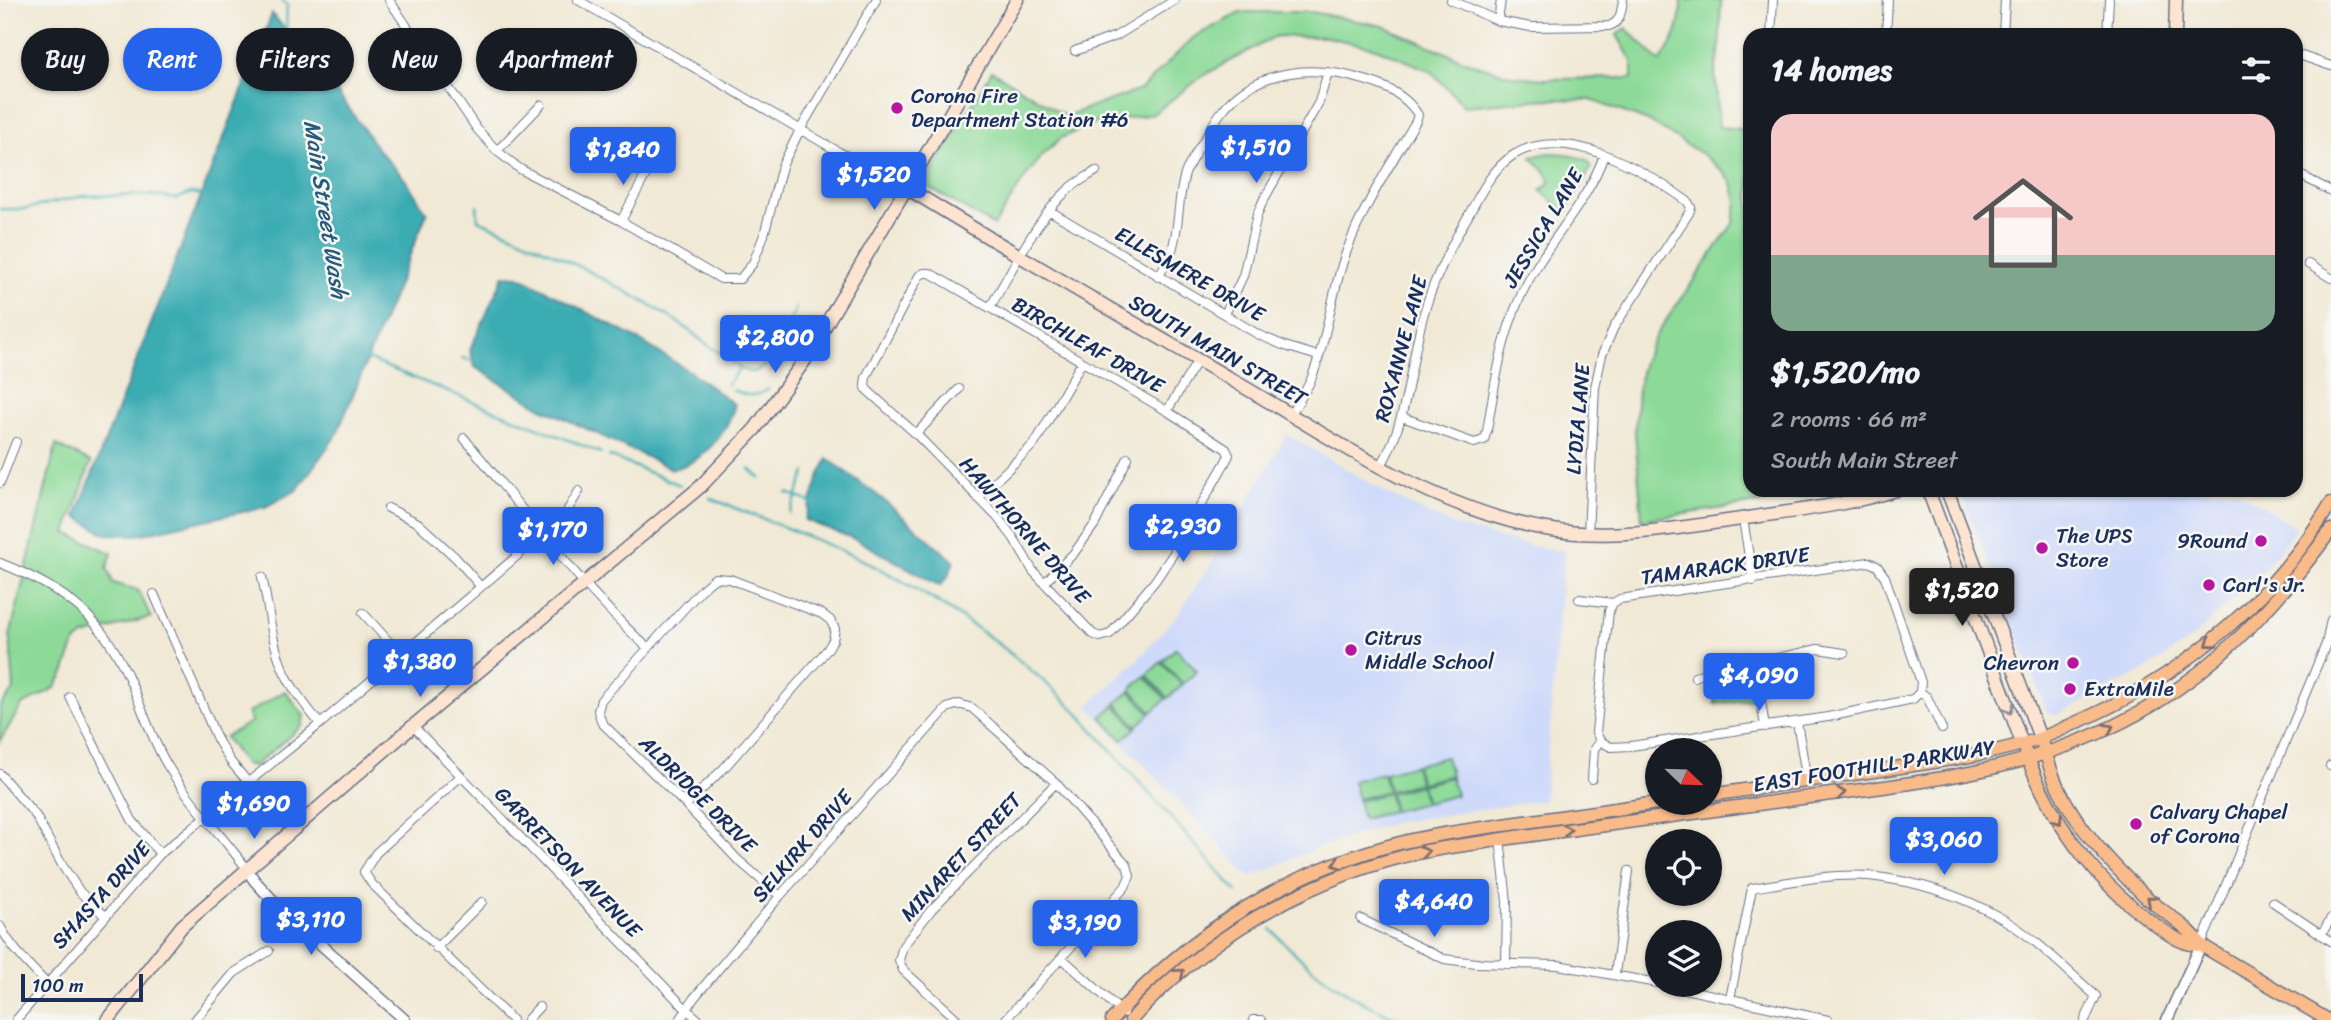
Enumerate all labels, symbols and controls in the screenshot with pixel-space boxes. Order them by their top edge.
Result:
chip: Buy [21,28,109,91]
chip: Rent [123,28,222,91]
chip: Filters [236,28,354,91]
chip: New [368,28,462,91]
chip: Apartment [476,28,637,91]
text: 14 homes [1771,43,1892,97]
icon: filters [2237,51,2275,89]
place label: Corona Fire Department Station #6 [911,77,1129,139]
marker: Corona Fire Department Station #6 [889,100,905,116]
water label: Main Street Wash [291,117,360,303]
pin: $1,510 [1199,125,1313,185]
text: $1,510 [1221,127,1291,168]
pin: $1,840 [566,128,680,187]
text: $1,840 [586,129,660,170]
pin: $1,520 [817,152,931,212]
text: $1,520 [837,154,911,195]
street label: JESSICA LANE [1492,159,1595,296]
icon: home [1960,160,2086,286]
street label: ELLESMERE DRIVE [1108,215,1274,333]
street label: ROXANNE LANE [1363,270,1439,426]
street label: SOUTH MAIN STREET [1122,283,1316,417]
street label: BIRCHLEAF DRIVE [1004,286,1173,405]
pin: $2,800 [718,316,832,375]
text: $2,800 [736,317,814,358]
text: $1,520/mo [1771,345,1920,399]
street label: LYDIA LANE [1554,361,1602,476]
text: 2 rooms · 66 m² [1771,399,1927,440]
text: South Main Street [1771,440,1958,481]
street label: HAWTHORNE DRIVE [950,447,1101,614]
pin: $2,930 [1126,504,1240,564]
text: $2,930 [1145,506,1221,547]
pin: $1,170 [496,508,610,567]
text: $1,170 [518,509,588,550]
place label: The UPS Store [2056,517,2132,579]
place label: 9Round [2177,522,2249,560]
marker: 9Round [2253,533,2269,549]
street label: TAMARACK DRIVE [1638,535,1813,597]
marker: The UPS Store [2034,540,2050,556]
place label: Carl's Jr. [2223,566,2306,604]
pin: $1,520 [1905,568,2019,628]
text: $1,520 [1925,570,1999,611]
marker: Carl's Jr. [2201,577,2217,593]
place label: Citrus Middle School [1365,619,1495,681]
one-way arrow [2205,634,2217,647]
pin: $1,380 [363,640,477,699]
text: $1,380 [384,641,456,682]
marker: Citrus Middle School [1343,642,1359,658]
place label: Chevron [1984,644,2059,682]
pin: $4,090 [1702,654,1816,713]
text: $4,090 [1719,655,1799,696]
marker: Chevron [2065,655,2081,671]
place label: ExtraMile [2084,670,2174,708]
marker: ExtraMile [2062,681,2078,697]
one-way arrow [2000,702,2014,714]
one-way arrow [2102,722,2114,736]
street label: ALDRIDGE DRIVE [629,725,767,863]
street label: EAST FOOTHILL PARKWAY [1750,728,1998,804]
north arrow [1645,738,1722,816]
map controls [1645,738,1722,997]
street label: GARRETSON AVENUE [485,777,652,948]
street label: SELKIRK DRIVE [742,779,863,912]
pin: $1,690 [197,782,311,841]
street label: MINARET STREET [891,782,1033,931]
text: $1,690 [217,783,291,824]
one-way arrow [1836,786,1847,801]
place label: Calvary Chapel of Corona [2150,793,2288,855]
one-way arrow [2049,812,2062,825]
marker: Calvary Chapel of Corona [2128,816,2144,832]
pin: $3,060 [1887,818,2001,877]
text: $3,060 [1906,819,1982,860]
one-way arrow [1561,823,1573,838]
button: locate [1645,829,1722,906]
street label: SHASTA DRIVE [42,831,161,958]
one-way arrow [1419,845,1431,860]
one-way arrow [1331,855,1343,869]
pin: $4,640 [1377,880,1491,939]
text: $4,640 [1395,881,1473,922]
one-way arrow [2146,896,2159,909]
pin: $3,110 [254,898,368,957]
text: $3,110 [277,899,345,940]
pin: $3,190 [1028,900,1142,960]
text: $3,190 [1049,902,1121,943]
button: layers [1645,920,1722,997]
text: 100 m [32,969,84,1002]
one-way arrow [1172,969,1185,981]
scale bar [21,971,144,1003]

